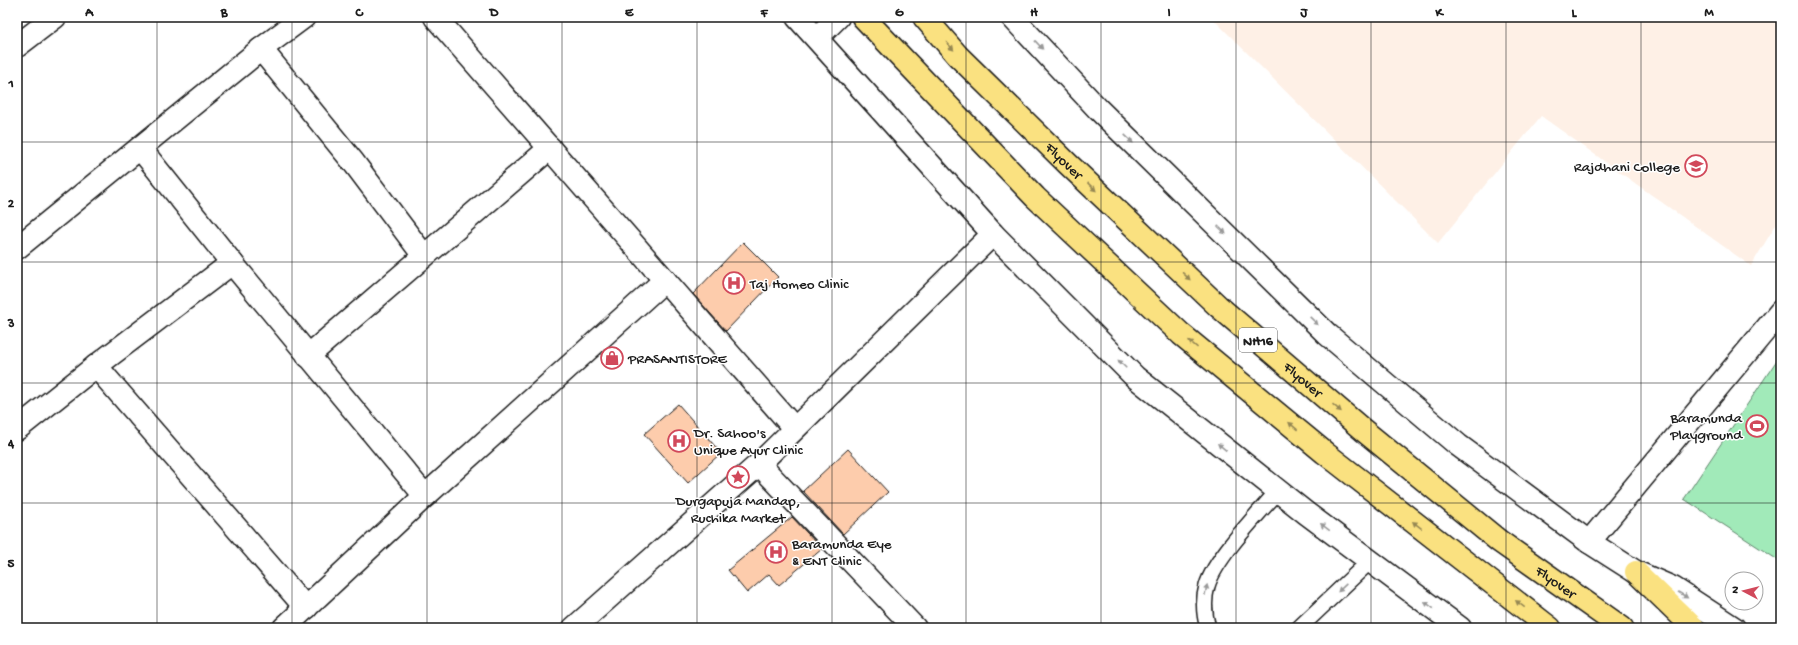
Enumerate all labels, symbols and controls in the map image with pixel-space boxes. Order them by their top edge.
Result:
text: A [84,6,94,21]
text: B [220,6,229,21]
text: C [354,6,364,21]
text: D [489,6,499,21]
text: E [625,6,634,21]
text: F [760,6,769,21]
text: G [895,6,904,21]
text: H [1030,6,1038,21]
text: I [1167,6,1171,21]
text: J [1300,6,1309,21]
text: K [1434,6,1444,21]
text: L [1572,6,1578,21]
text: M [1704,6,1714,21]
one-way arrow [1034,40,1043,51]
one-way arrow [945,41,955,51]
text: 1 [7,77,14,92]
one-way arrow [1124,134,1134,144]
street label: Flyover [1040,139,1087,186]
school or university icon: Rajdhani College [1683,153,1709,179]
place label: Rajdhani College [1574,159,1680,177]
one-way arrow [1087,182,1097,191]
text: 2 [8,197,15,212]
one-way arrow [1217,225,1227,235]
hospital icon: Taj Homeo Clinic [721,270,747,296]
one-way arrow [1182,271,1191,280]
place label: Taj Homeo Clinic [749,276,849,294]
one-way arrow [1309,316,1319,326]
text: 3 [7,317,15,332]
road number: NH16 [1239,328,1277,352]
one-way arrow [1187,339,1198,348]
shop icon: PRASANTISTORE [599,345,625,371]
place label: PRASANTISTORE [627,351,728,369]
street label: Flyover [1278,358,1327,404]
one-way arrow [1117,359,1127,369]
one-way arrow [1332,403,1342,412]
place label: Baramunda Playground [1669,410,1743,445]
sports icon: Baramunda Playground [1744,413,1770,439]
one-way arrow [1288,422,1298,431]
place label: Dr. Sahoo's Unique Ayur Clinic [693,425,804,460]
hospital icon: Dr. Sahoo's Unique Ayur Clinic [666,428,692,454]
text: 4 [7,437,15,452]
one-way arrow [1217,442,1228,451]
place icon: Durgapuja Mandap, Ruchika Market [725,464,751,490]
place label: Durgapuja Mandap, Ruchika Market [675,493,800,528]
one-way arrow [1411,520,1422,529]
one-way arrow [1319,523,1330,531]
place label: Baramunda Eye & ENT Clinic [791,536,892,571]
hospital icon: Baramunda Eye & ENT Clinic [763,539,789,565]
text: 5 [8,557,15,572]
street label: Flyover [1530,562,1580,605]
north arrow [1724,571,1764,611]
one-way arrow [1337,583,1347,593]
one-way arrow [1204,584,1210,596]
text: N [1730,586,1742,594]
one-way arrow [1678,591,1688,599]
one-way arrow [1423,600,1434,609]
one-way arrow [1514,600,1525,608]

